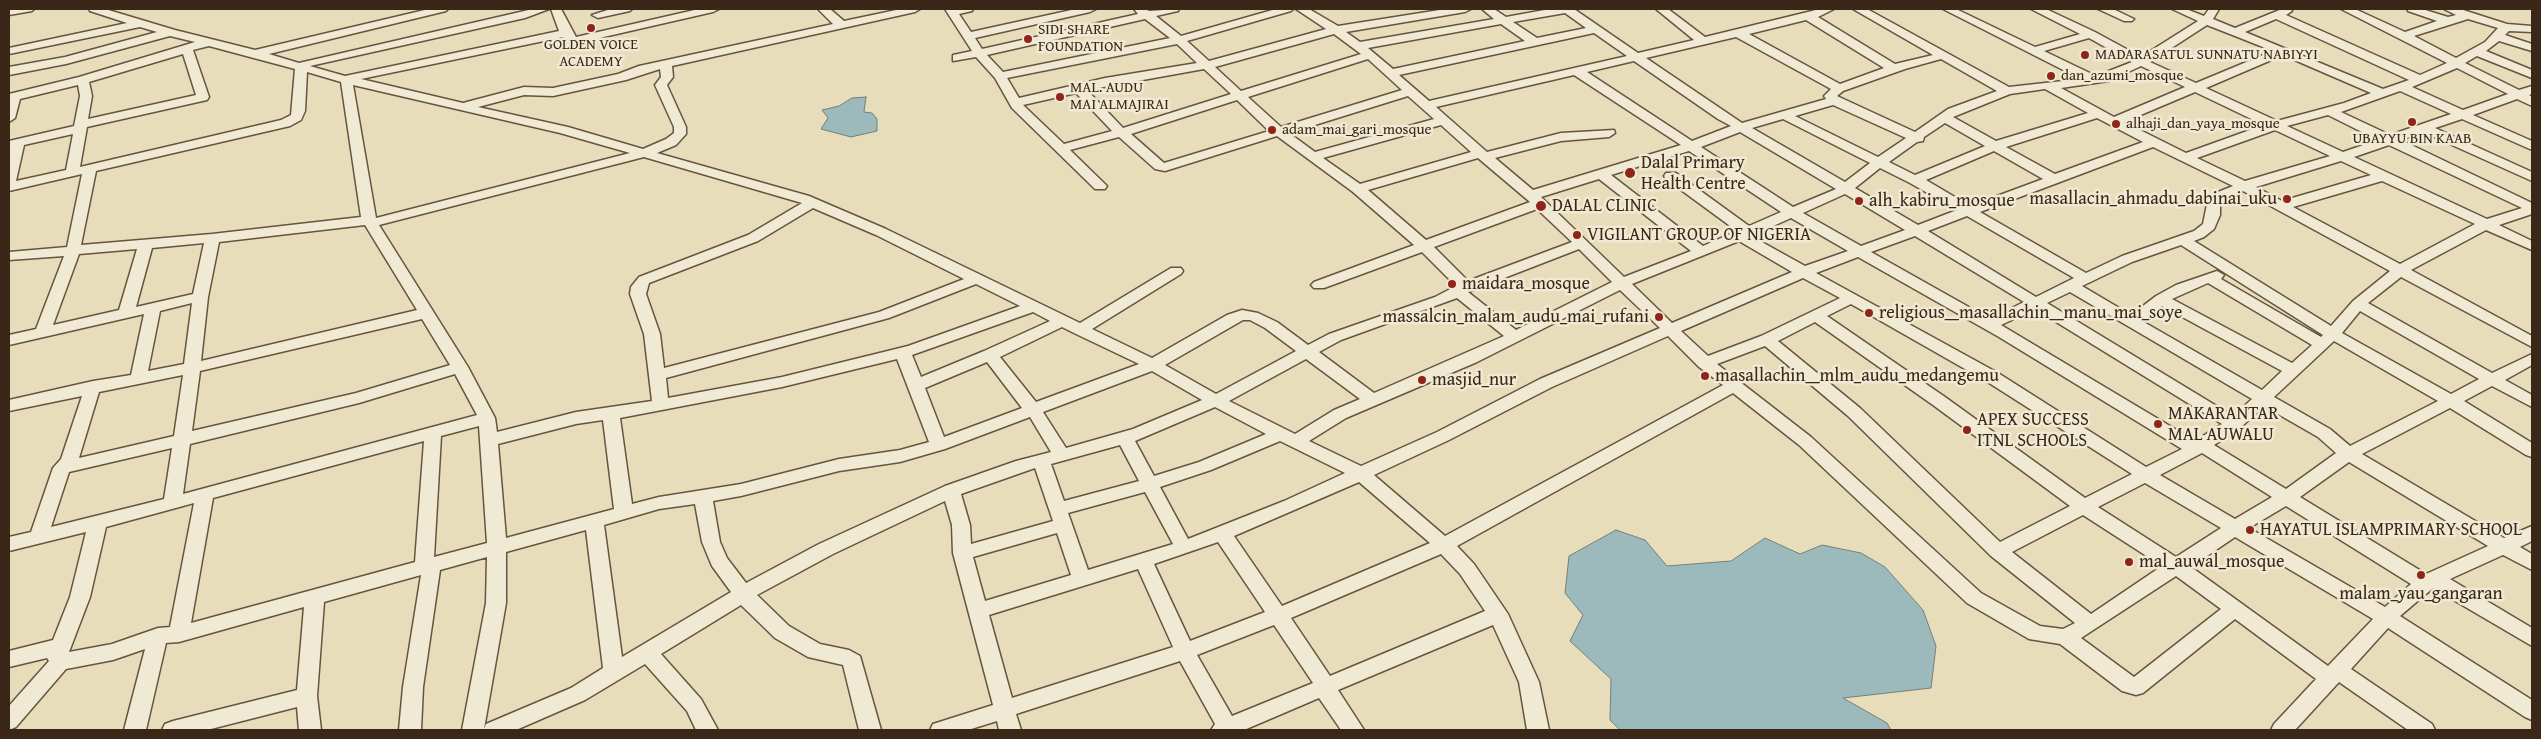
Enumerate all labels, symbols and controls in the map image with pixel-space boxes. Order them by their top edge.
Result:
place label: SIDI SHARE FOUNDATION [1038,21,1123,56]
marker: GOLDEN VOICE ACADEMY [585,22,597,34]
marker: SIDI SHARE FOUNDATION [1022,33,1034,45]
place label: GOLDEN VOICE ACADEMY [544,36,638,71]
place label: MADARASATUL SUNNATU NABIYYI [2095,46,2318,64]
marker: MADARASATUL SUNNATU NABIYYI [2079,49,2091,61]
place label: dan_azumi_mosque [2061,67,2183,85]
marker: dan_azumi_mosque [2045,70,2057,82]
place label: MAL. AUDU MAI ALMAJIRAI [1070,79,1169,114]
marker: MAL. AUDU MAI ALMAJIRAI [1054,91,1066,103]
place label: alhaji_dan_yaya_mosque [2126,115,2280,133]
marker: UBAYYU BIN KAAB [2406,116,2418,128]
marker: alhaji_dan_yaya_mosque [2110,118,2122,130]
place label: adam_mai_gari_mosque [1282,121,1432,139]
marker: adam_mai_gari_mosque [1266,124,1278,136]
place label: UBAYYU BIN KAAB [2352,130,2472,148]
place label: Dalal Primary Health Centre [1641,152,1746,194]
marker: Dalal Primary Health Centre [1623,166,1637,180]
place label: masallacin_ahmadu_dabinai_uku [2029,188,2277,210]
place label: alh_kabiru_mosque [1869,190,2015,212]
marker: masallacin_ahmadu_dabinai_uku [2281,193,2293,205]
place label: DALAL CLINIC [1552,195,1657,217]
marker: alh_kabiru_mosque [1853,195,1865,207]
marker: DALAL CLINIC [1534,199,1548,213]
place label: VIGILANT GROUP OF NIGERIA [1587,224,1811,246]
marker: VIGILANT GROUP OF NIGERIA [1571,229,1583,241]
place label: maidara_mosque [1462,273,1590,295]
marker: maidara_mosque [1446,278,1458,290]
place label: religious__masallachin__manu_mai_soye [1879,302,2182,324]
place label: massalcin_malam_audu_mai_rufani [1383,306,1649,328]
marker: religious__masallachin__manu_mai_soye [1863,307,1875,319]
marker: massalcin_malam_audu_mai_rufani [1653,311,1665,323]
place label: masallachin__mlm_audu_medangemu [1715,365,1999,387]
place label: masjid_nur [1432,369,1516,391]
marker: masallachin__mlm_audu_medangemu [1699,370,1711,382]
marker: masjid_nur [1416,374,1428,386]
place label: MAKARANTAR MAL AUWALU [2168,403,2279,446]
place label: APEX SUCCESS ITNL SCHOOLS [1977,409,2089,452]
marker: MAKARANTAR MAL AUWALU [2152,418,2164,430]
marker: APEX SUCCESS ITNL SCHOOLS [1961,424,1973,436]
place label: HAYATUL ISLAMPRIMARY SCHOOL [2260,519,2522,541]
marker: HAYATUL ISLAMPRIMARY SCHOOL [2244,524,2256,536]
place label: mal_auwal_mosque [2139,551,2284,573]
marker: mal_auwal_mosque [2123,556,2135,568]
marker: malam_yau_gangaran [2415,569,2427,581]
place label: malam_yau_gangaran [2339,583,2503,605]

